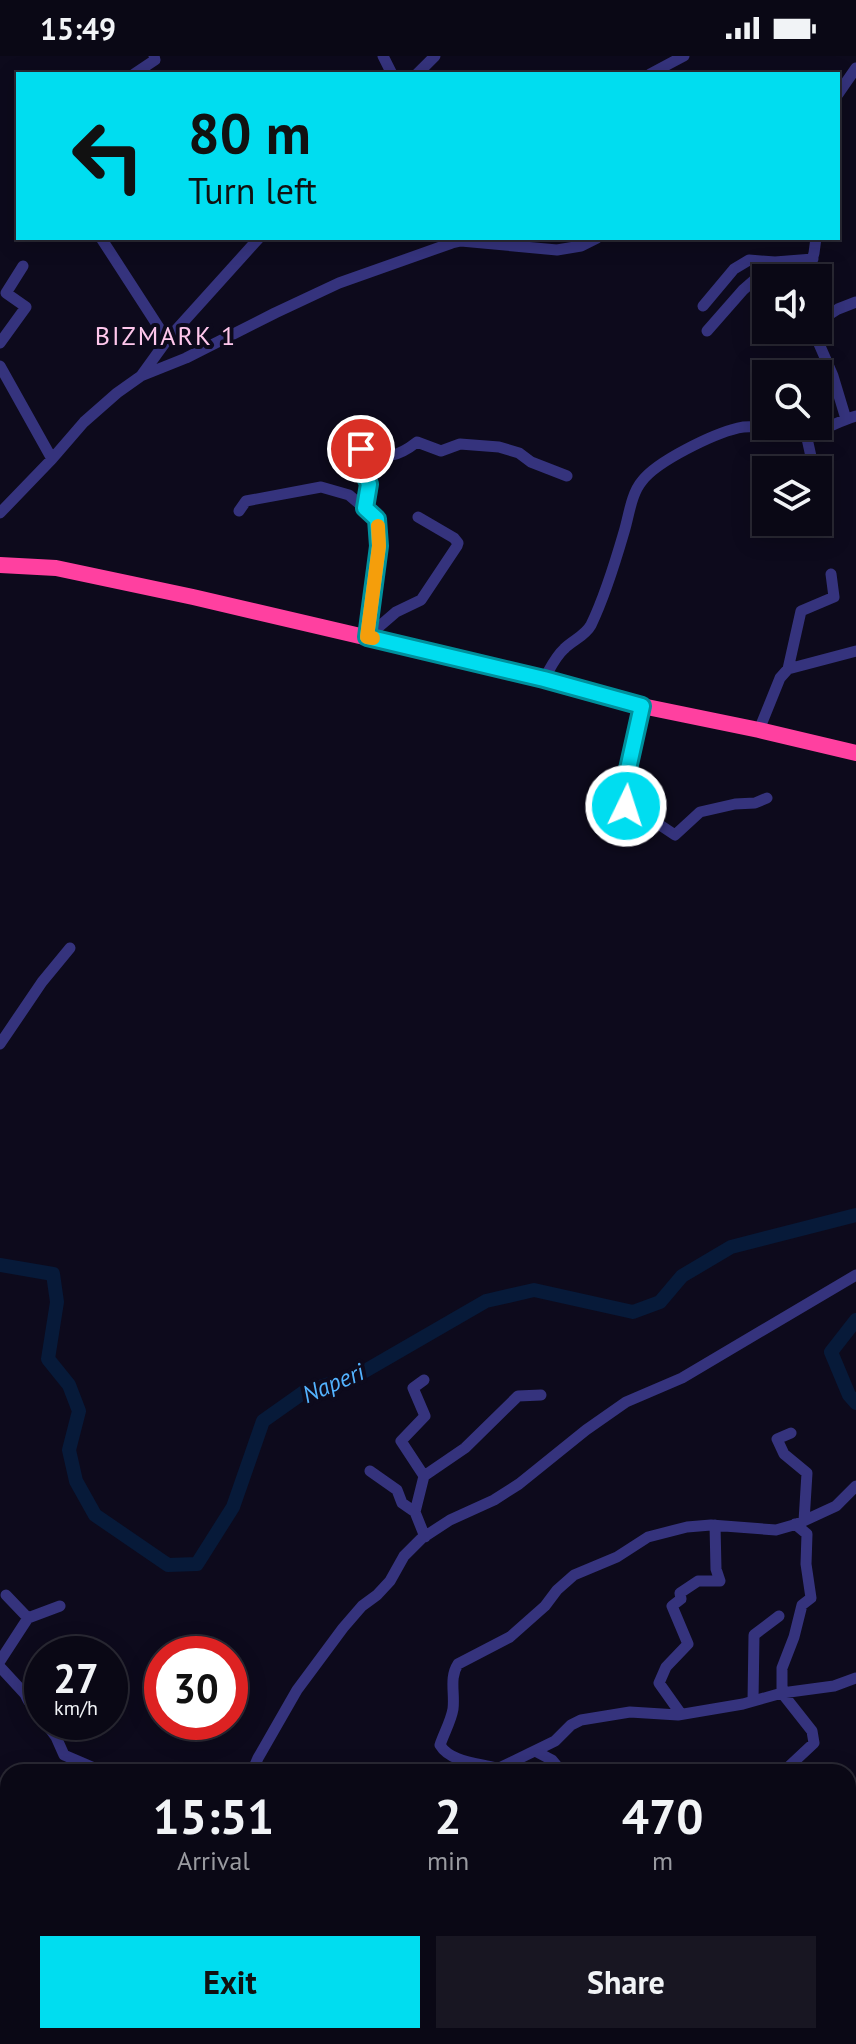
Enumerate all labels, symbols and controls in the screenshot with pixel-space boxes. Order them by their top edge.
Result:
text: 15:49 [40,9,116,48]
text: 80 m [188,97,311,169]
icon: left [56,104,160,208]
text: Turn left [188,167,317,214]
map controls [752,264,832,536]
button: sound [752,264,832,344]
district label: BIZMARK 1 [95,319,237,352]
button: search [752,360,832,440]
pin [327,415,395,483]
icon: arrive [339,427,383,471]
button: layers [752,456,832,536]
position arrow [584,764,668,848]
water label: Naperi [297,1356,369,1410]
speed limit sign: 30 [144,1636,248,1740]
text: 27 [53,1652,99,1704]
text: km/h [54,1695,98,1721]
text: 15:51 [153,1785,274,1847]
text: 2 [434,1785,462,1847]
text: 470 [622,1785,703,1847]
text: Arrival [177,1844,250,1877]
text: min [427,1844,469,1877]
text: m [652,1844,673,1877]
button: Exit [40,1936,420,2028]
button: Share [436,1936,816,2028]

